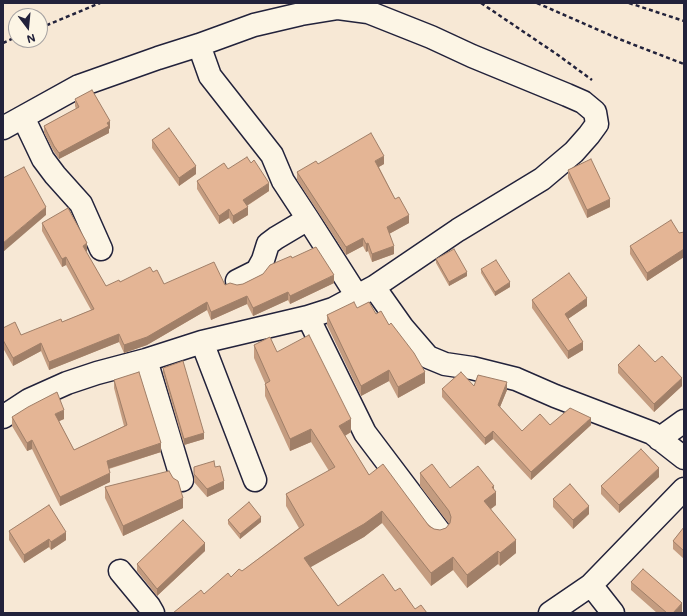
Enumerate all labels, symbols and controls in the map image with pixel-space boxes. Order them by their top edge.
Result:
north arrow [8,8,48,48]
text: N [25,31,37,47]

